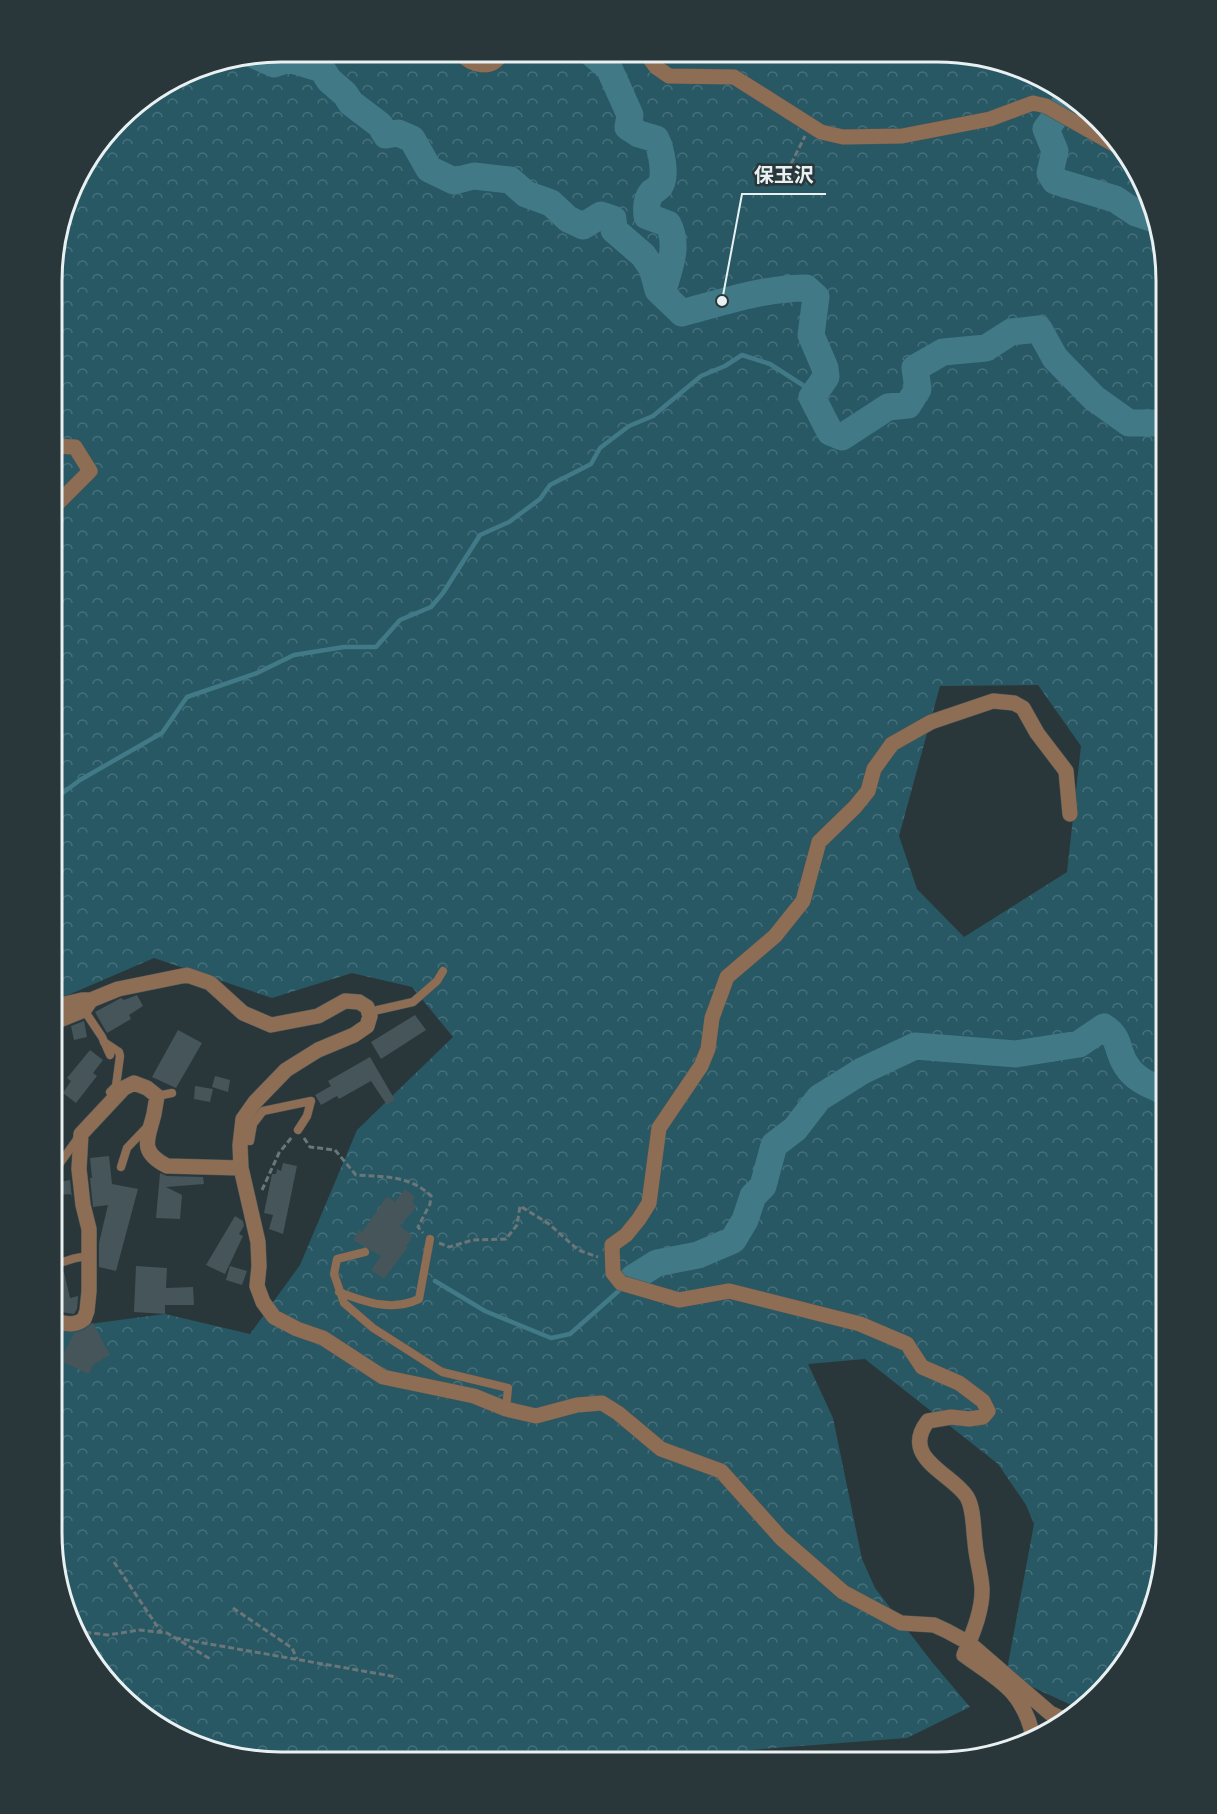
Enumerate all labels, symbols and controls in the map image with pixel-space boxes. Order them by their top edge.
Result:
callout: 保玉沢 [742,156,826,194]
text: 保玉沢 [754,162,814,187]

